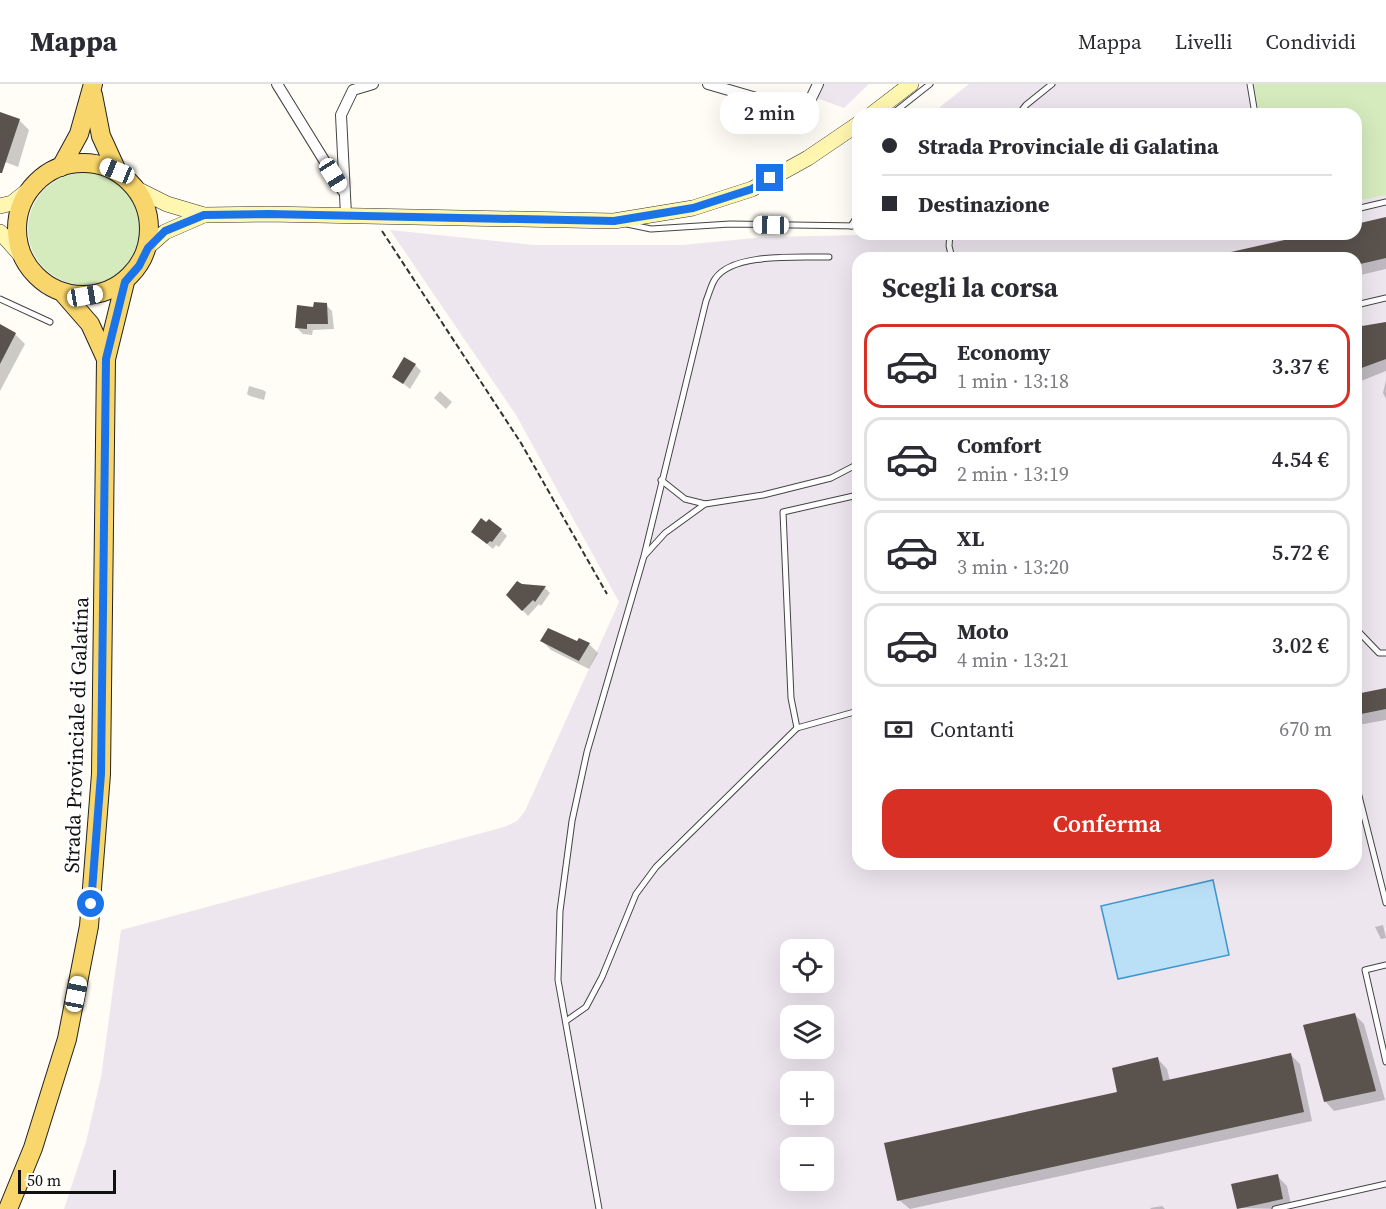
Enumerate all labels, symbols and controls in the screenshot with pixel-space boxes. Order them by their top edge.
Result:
text: Mappa [30,22,117,60]
text: Mappa [1078,27,1142,56]
text: Livelli [1175,27,1233,56]
text: Condividi [1266,27,1356,56]
callout: 2 min [720,91,820,133]
text: 2 min [744,99,795,127]
text: Strada Provinciale di Galatina [918,131,1219,161]
car [316,155,350,195]
car [97,156,137,186]
route end [756,164,783,191]
text: Destinazione [918,189,1050,219]
car [753,216,789,234]
text: Scegli la corsa [882,269,1058,306]
car [66,284,104,308]
text: Economy [957,337,1051,367]
icon: car [885,339,939,393]
text: 3.37 € [1272,351,1329,381]
text: 1 min · 13:18 [957,367,1069,395]
text: Comfort [957,430,1041,460]
icon: car [885,432,939,486]
text: 4.54 € [1272,444,1329,474]
text: 2 min · 13:19 [957,460,1069,488]
text: XL [957,523,984,553]
icon: car [885,525,939,579]
text: 5.72 € [1272,537,1329,567]
text: 3 min · 13:20 [957,553,1069,581]
street label: Strada Provinciale di Galatina [57,596,95,874]
text: Moto [957,616,1009,646]
icon: car [885,618,939,672]
text: 3.02 € [1272,630,1329,660]
text: 4 min · 13:21 [957,646,1069,674]
icon: cash [882,713,915,746]
text: Contanti [930,714,1014,744]
text: 670 m [1279,715,1332,743]
button: Conferma [882,789,1332,858]
route start [77,890,104,917]
map controls [780,939,834,1191]
button: locate [780,939,834,993]
car [64,975,88,1013]
button: layers [780,1005,834,1059]
button: + [780,1071,834,1125]
button: − [780,1137,834,1191]
scale bar [18,1167,116,1194]
text: 50 m [27,1169,61,1191]

